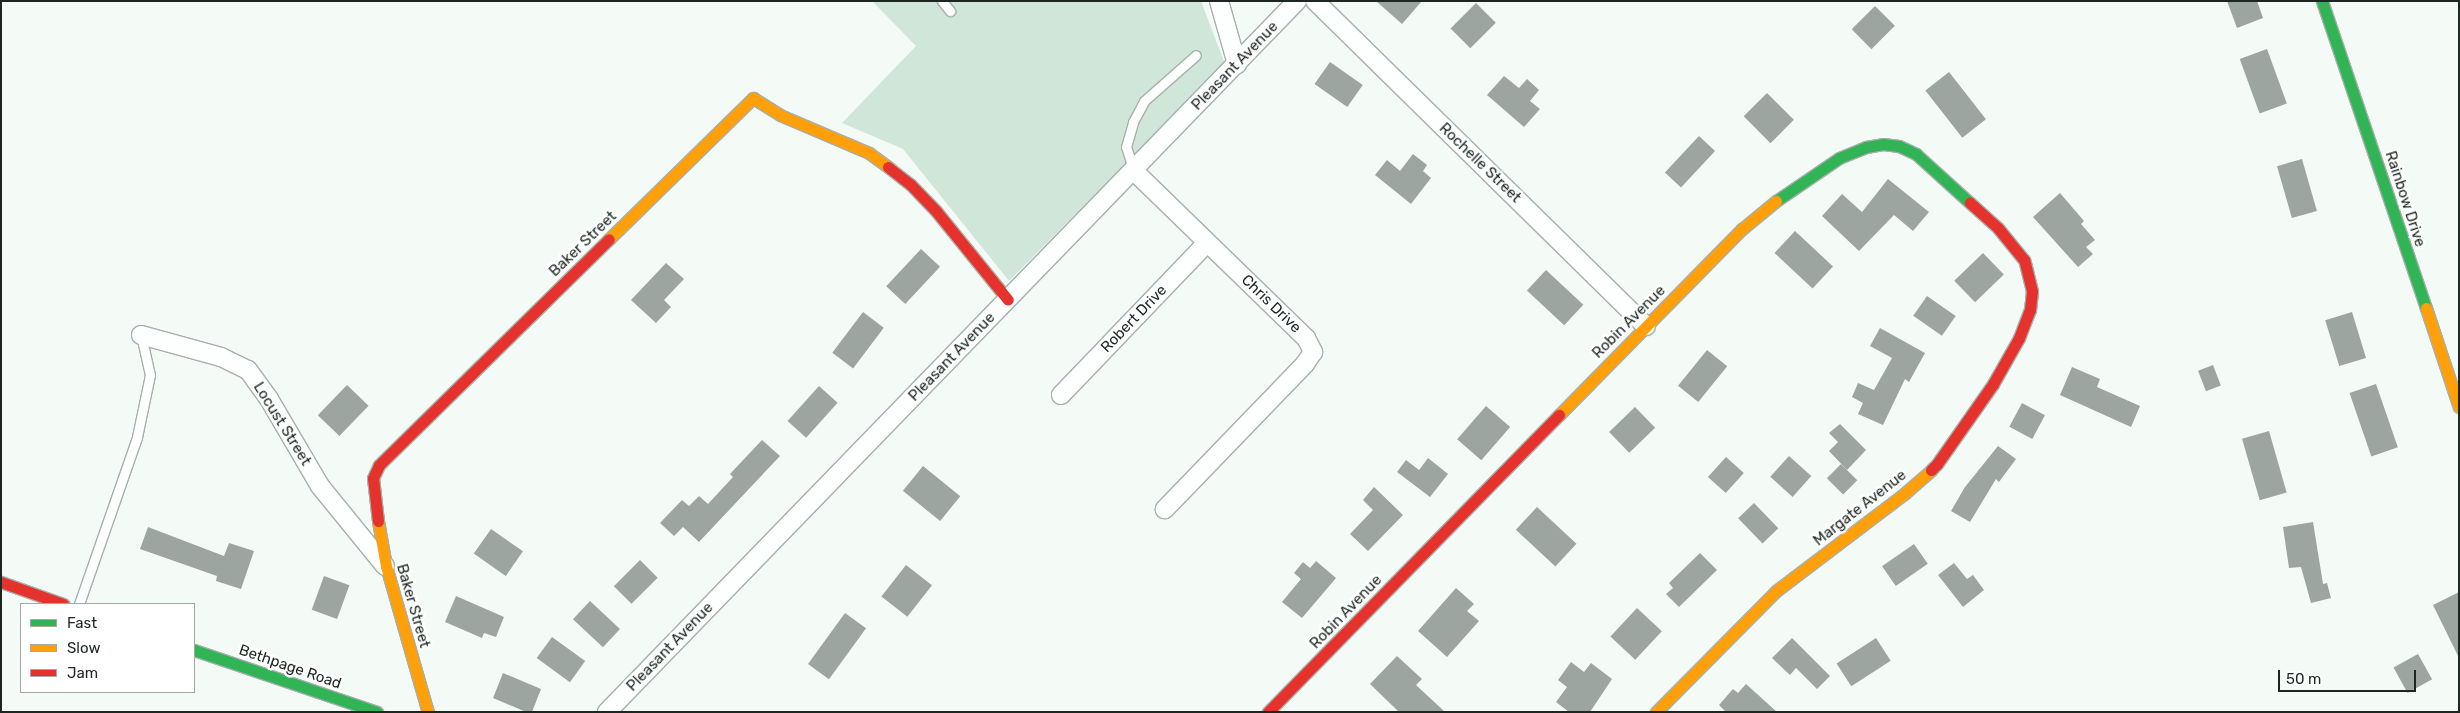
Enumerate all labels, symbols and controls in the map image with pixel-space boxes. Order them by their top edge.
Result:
street label: Pleasant Avenue [1188,18,1282,114]
street label: Rochelle Street [1435,119,1525,207]
street label: Rainbow Drive [2381,149,2429,249]
street label: Baker Street [546,207,620,281]
street label: Chris Drive [1237,271,1305,337]
street label: Robert Drive [1097,281,1171,357]
street label: Robin Avenue [1589,282,1669,362]
street label: Pleasant Avenue [905,309,999,405]
street label: Locust Street [249,379,315,469]
street label: Margate Avenue [1810,466,1910,550]
street label: Baker Street [392,562,434,650]
street label: Robin Avenue [1306,571,1386,653]
street label: Pleasant Avenue [623,599,717,695]
legend [20,603,195,693]
text: Fast [67,614,97,632]
text: Slow [67,639,100,657]
street label: Bethpage Road [236,641,344,693]
scale bar [2280,660,2418,692]
text: Jam [67,664,98,682]
text: 50 m [2286,670,2321,688]

